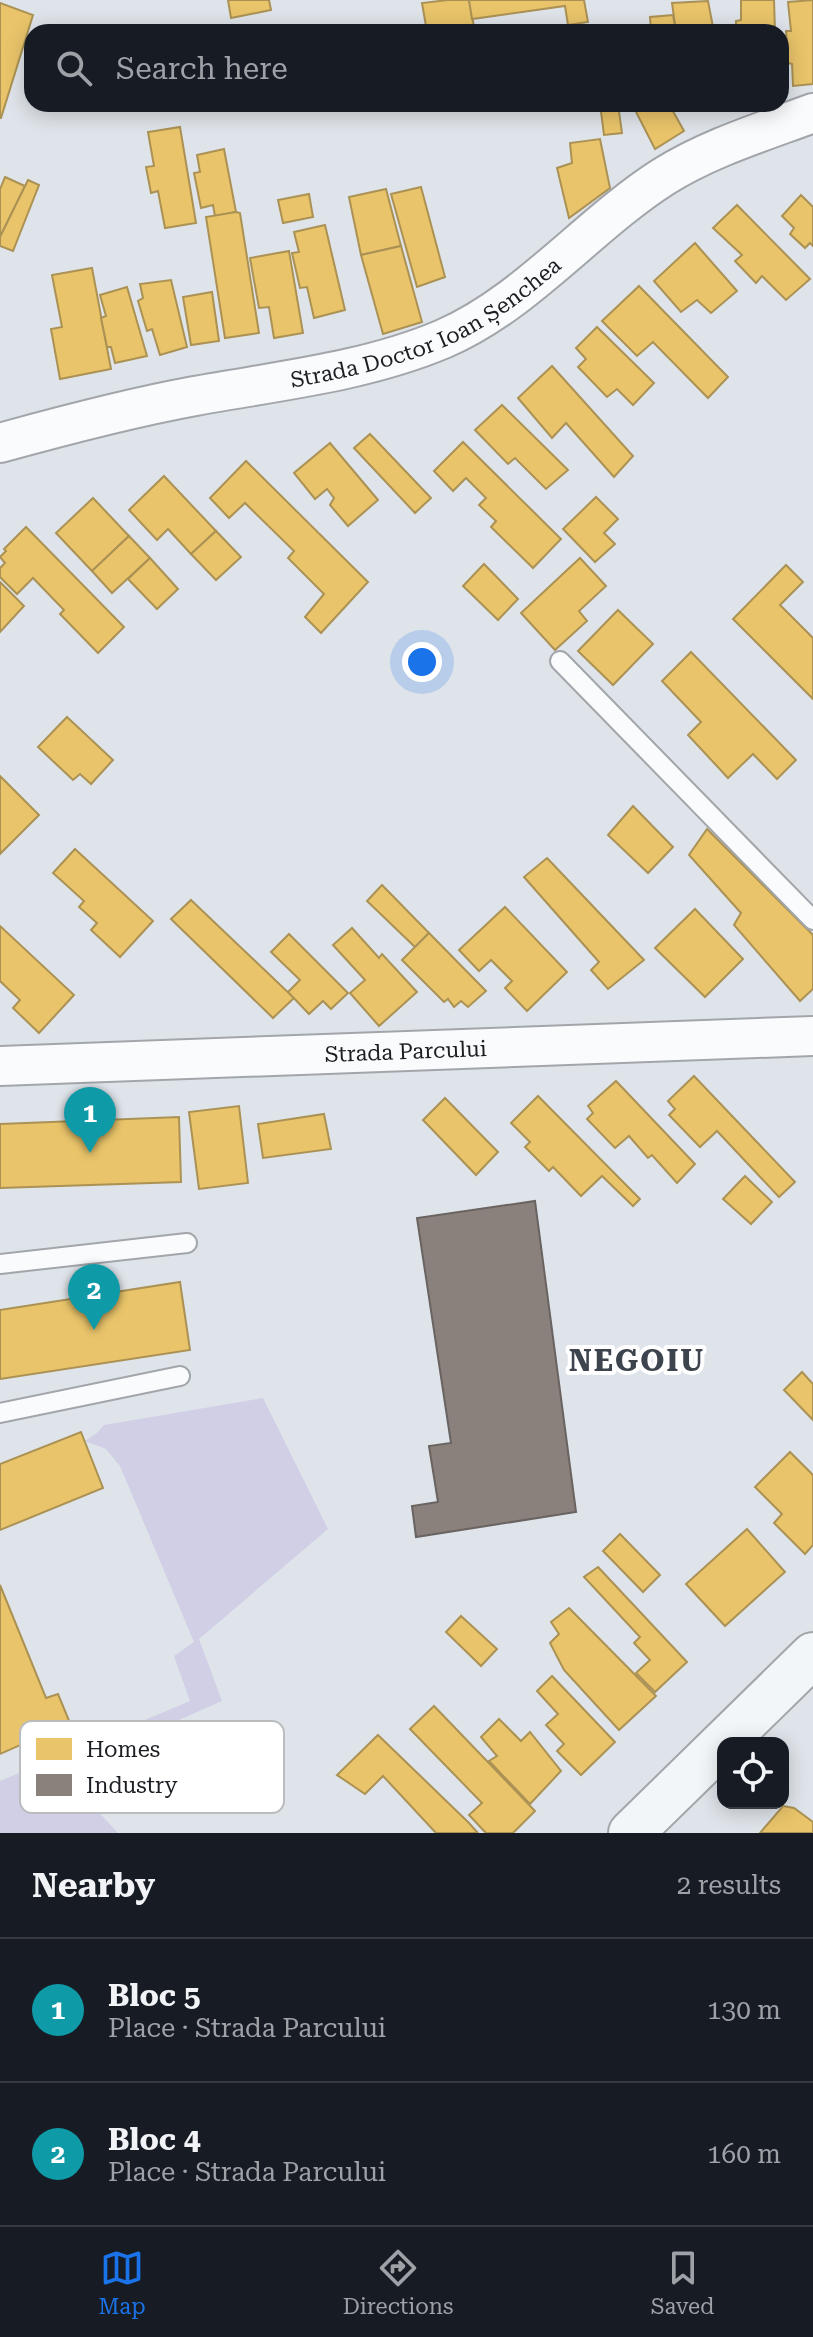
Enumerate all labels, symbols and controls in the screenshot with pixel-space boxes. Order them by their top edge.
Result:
search box [24,24,789,112]
icon: search [52,46,96,90]
text: Search here [116,51,288,86]
street label: Strada Doctor Ioan Șenchea [288,252,566,393]
your location [402,642,442,682]
street label: Strada Parcului [324,1036,487,1067]
pin: 1 [64,1087,116,1153]
pin: 2 [68,1264,120,1330]
district label: NEGOIU [569,1343,705,1378]
legend [20,1721,284,1813]
text: Homes [86,1737,160,1762]
map controls [717,1737,789,1809]
button: locate [717,1737,789,1809]
text: Industry [86,1773,177,1798]
text: Nearby [32,1865,155,1905]
text: 2 results [677,1870,781,1900]
text: Bloc 5 [108,1978,200,2013]
text: 1 [51,1995,65,2025]
text: 130 m [707,1995,781,2025]
text: Place · Strada Parcului [108,2013,386,2043]
text: Bloc 4 [108,2122,200,2157]
text: 2 [51,2139,65,2169]
text: 160 m [707,2139,781,2169]
text: Place · Strada Parcului [108,2157,386,2187]
tab: Map [99,2246,146,2319]
tab: Directions [343,2246,453,2319]
tab: Saved [651,2246,714,2319]

